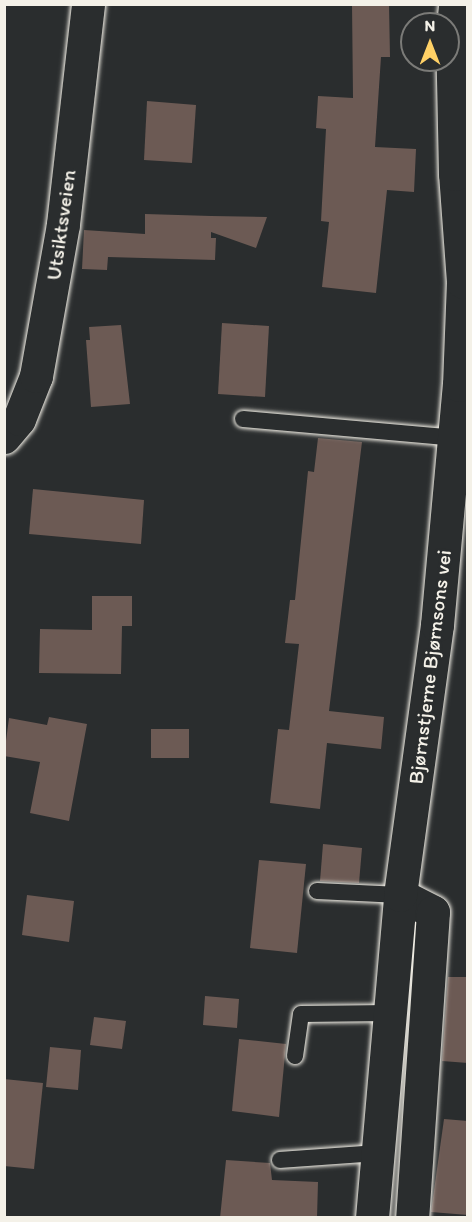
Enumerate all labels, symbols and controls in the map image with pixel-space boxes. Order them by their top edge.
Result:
north arrow [400,12,460,72]
text: N [425,16,435,35]
street label: Utsiktsveien [41,168,81,282]
street label: Bjørnstjerne Bjørnsons vei [403,548,457,786]

